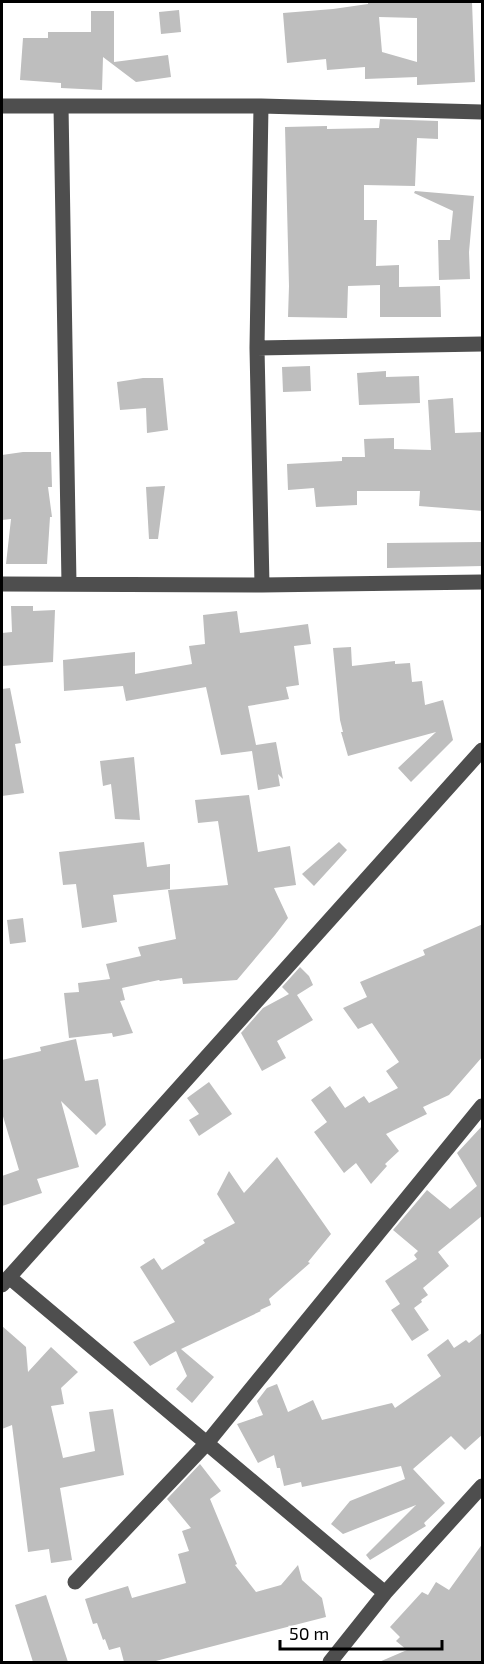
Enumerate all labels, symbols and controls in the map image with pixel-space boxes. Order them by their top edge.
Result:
scale bar [280,1613,442,1651]
text: 50 m [289,1622,329,1644]

